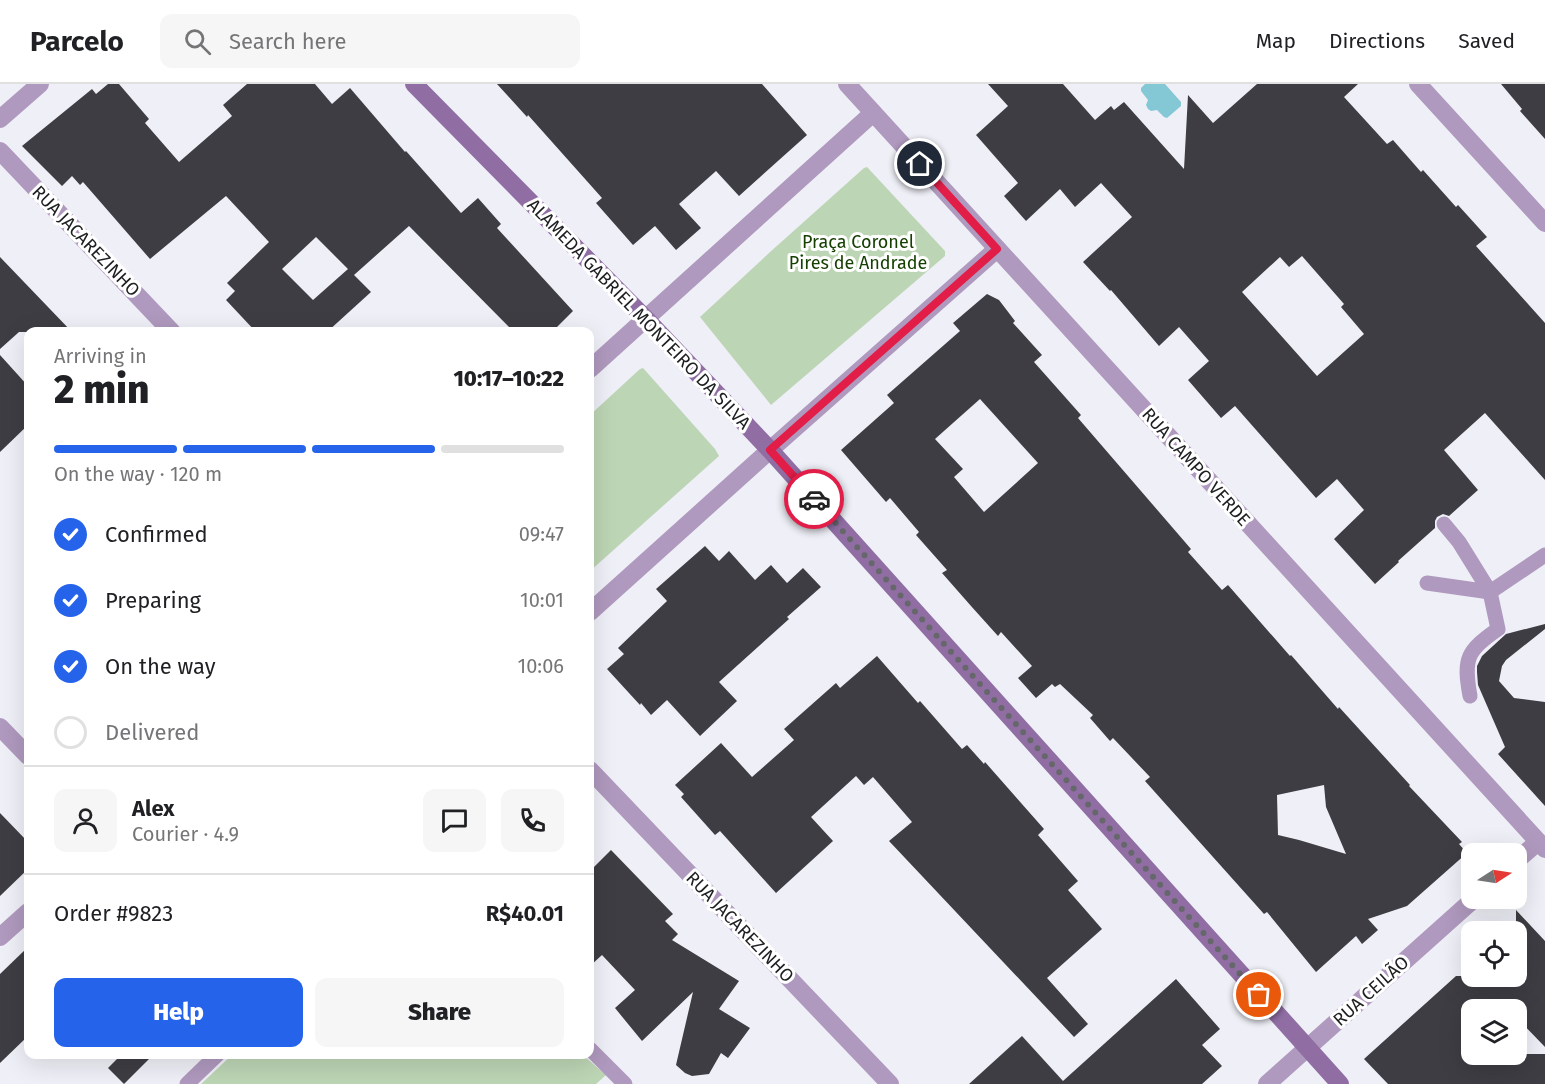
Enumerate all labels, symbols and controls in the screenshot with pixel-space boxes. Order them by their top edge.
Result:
search box [160,14,580,68]
text: Parcelo [30,25,124,58]
icon: search [181,25,214,58]
text: Search here [229,28,346,55]
text: Map [1256,28,1296,54]
text: Directions [1329,28,1425,54]
text: Saved [1458,28,1515,54]
pin [894,138,945,189]
icon: home [903,147,936,180]
street label: RUA JACAREZINHO [28,181,144,301]
street label: ALAMEDA GABRIEL MONTEIRO DA SILVA [523,194,756,434]
park label: Praça Coronel Pires de Andrade [789,231,927,274]
text: Arriving in [54,344,147,368]
text: 10:17–10:22 [453,365,564,392]
text: 2 min [54,367,150,413]
street label: RUA CAMPO VERDE [1137,403,1255,531]
text: On the way · 120 m [54,462,222,486]
courier [784,469,844,529]
icon: car [798,483,831,516]
icon: check [54,518,87,551]
text: Confirmed [105,521,208,548]
text: 09:47 [519,522,564,546]
icon: check [54,584,87,617]
text: Preparing [105,587,201,614]
text: 10:01 [520,588,564,612]
icon: check [54,650,87,683]
text: On the way [105,653,216,680]
text: 10:06 [518,654,564,678]
text: Delivered [105,719,200,746]
button: person [54,789,117,852]
button: chat [423,789,486,852]
button: phone [501,789,564,852]
text: Alex [132,795,175,822]
text: Courier · 4.9 [132,822,239,846]
north arrow [1461,843,1527,909]
map controls [1461,843,1527,1065]
street label: RUA JACAREZINHO [682,867,798,987]
text: Order #9823 [54,900,173,927]
text: R$40.01 [486,900,564,927]
button: locate [1461,921,1527,987]
street label: RUA CEILÃO [1328,951,1413,1031]
pin [1233,969,1284,1020]
button: Help [54,978,303,1047]
button: Share [315,978,564,1047]
icon: bag [1242,978,1275,1011]
button: layers [1461,999,1527,1065]

